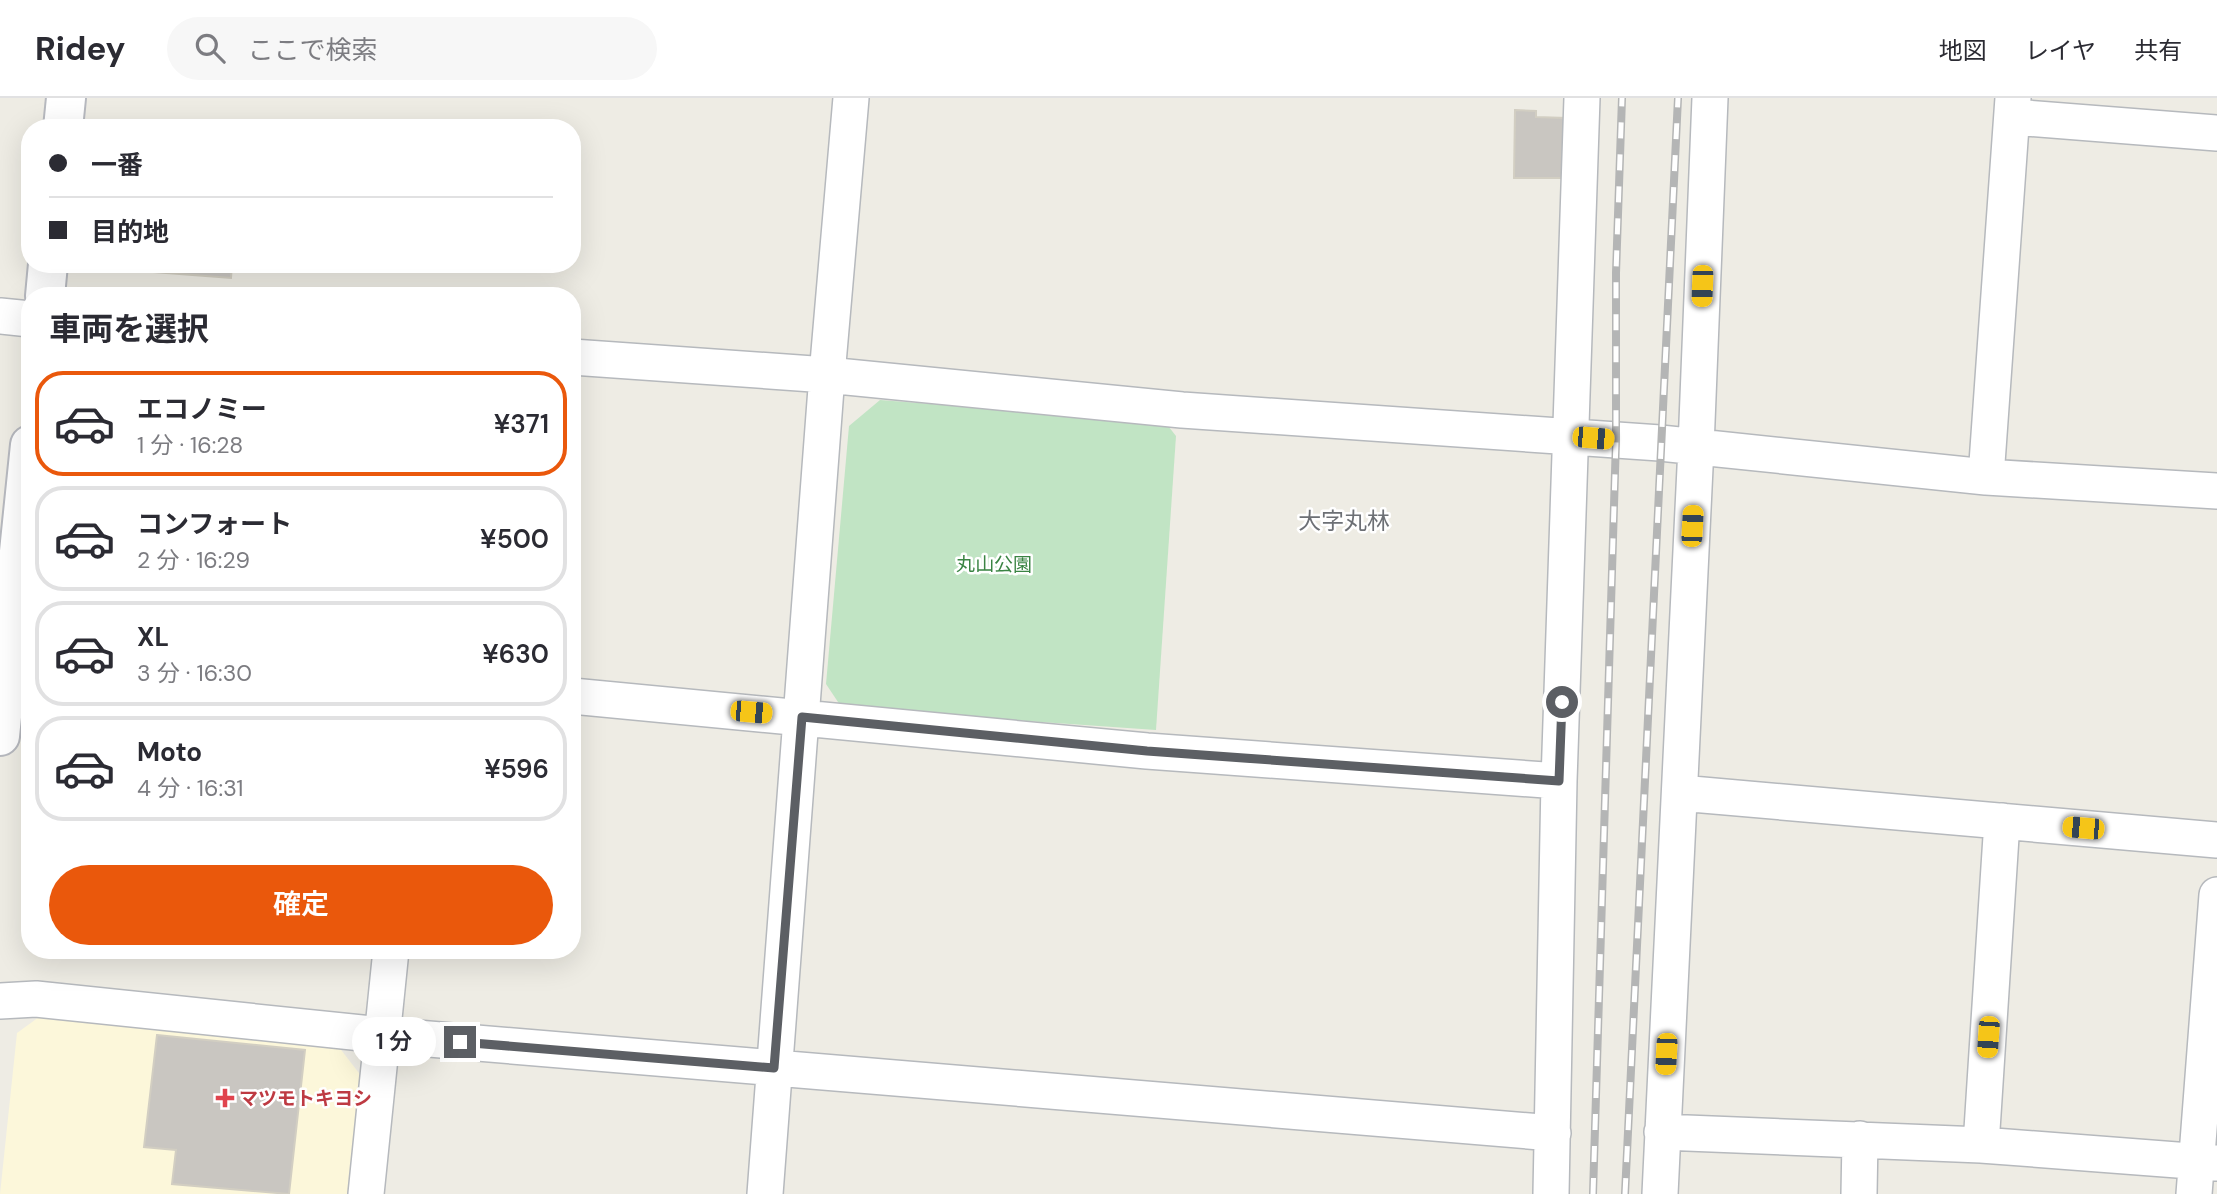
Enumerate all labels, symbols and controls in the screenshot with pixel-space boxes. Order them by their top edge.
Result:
search box [167,17,657,80]
text: Ridey [35,27,125,70]
icon: search [191,29,229,67]
text: ここで検索 [247,33,377,67]
text: 地図 [1939,35,1987,66]
text: レイヤ [2025,35,2096,66]
text: 共有 [2134,35,2182,66]
text: 一番 [91,148,143,182]
text: 目的地 [91,215,169,249]
car [1691,265,1714,307]
text: 車両を選択 [49,308,209,350]
icon: car [53,392,116,455]
text: エコノミー [137,392,267,426]
text: ¥371 [494,407,549,441]
car [1572,426,1615,450]
text: 1 分 · 16:28 [137,430,243,460]
car [1681,504,1704,548]
district label: 大字丸林 [1298,506,1390,536]
icon: car [53,507,116,570]
text: コンフォート [137,507,292,541]
text: ¥500 [480,522,549,556]
text: 2 分 · 16:29 [137,545,250,575]
park label: 丸山公園 [956,552,1032,577]
text: XL [137,620,169,654]
icon: car [53,622,116,685]
text: ¥630 [482,637,549,671]
text: 3 分 · 16:30 [137,658,252,688]
route start [1546,686,1578,718]
car [730,700,773,724]
text: Moto [137,735,202,769]
icon: car [53,737,116,800]
text: ¥596 [484,752,549,786]
text: 4 分 · 16:31 [137,773,244,803]
car [2062,816,2105,840]
button: 確定 [49,865,553,945]
car [1977,1015,2000,1059]
callout: 1 分 [351,1018,435,1066]
text: 1 分 [376,1026,412,1056]
route end [444,1026,476,1058]
car [1655,1032,1678,1076]
place label: マツモトキヨシ [239,1086,372,1111]
marker: マツモトキヨシ [217,1090,233,1106]

